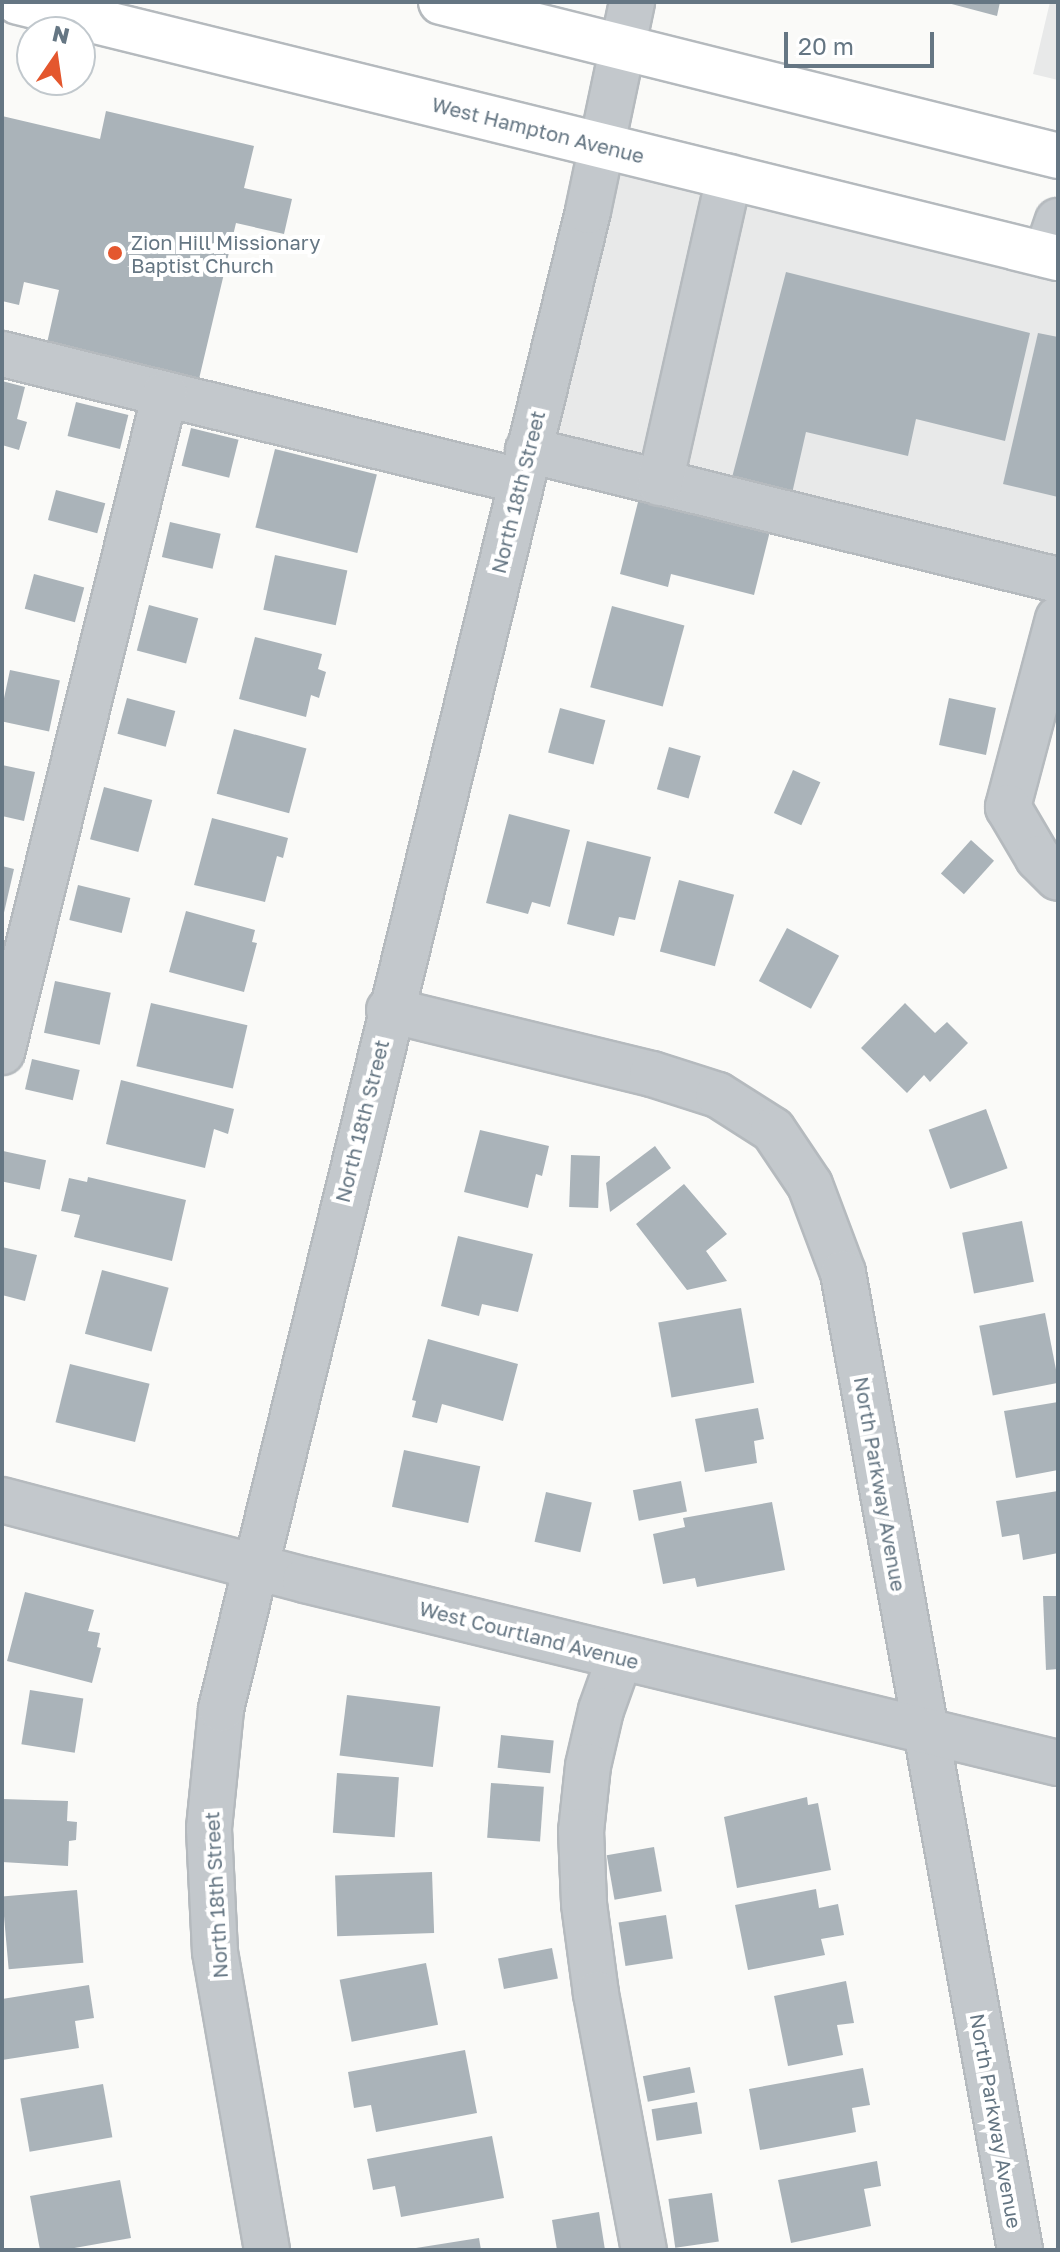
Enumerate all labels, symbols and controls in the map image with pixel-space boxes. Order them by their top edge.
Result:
north arrow [16,16,96,96]
scale bar [788,16,938,66]
text: N [50,19,72,49]
text: 20 m [798,31,854,60]
street label: West Hampton Avenue [429,92,647,168]
place label: Zion Hill Missionary Baptist Church [131,230,320,277]
marker: Zion Hill Missionary Baptist Church [106,244,124,262]
street label: North 18th Street [486,408,550,576]
street label: North 18th Street [330,1037,394,1205]
street label: North Parkway Avenue [849,1375,911,1593]
street label: West Courtland Avenue [417,1596,641,1674]
street label: North 18th Street [200,1811,232,1979]
street label: North Parkway Avenue [965,2012,1027,2230]

